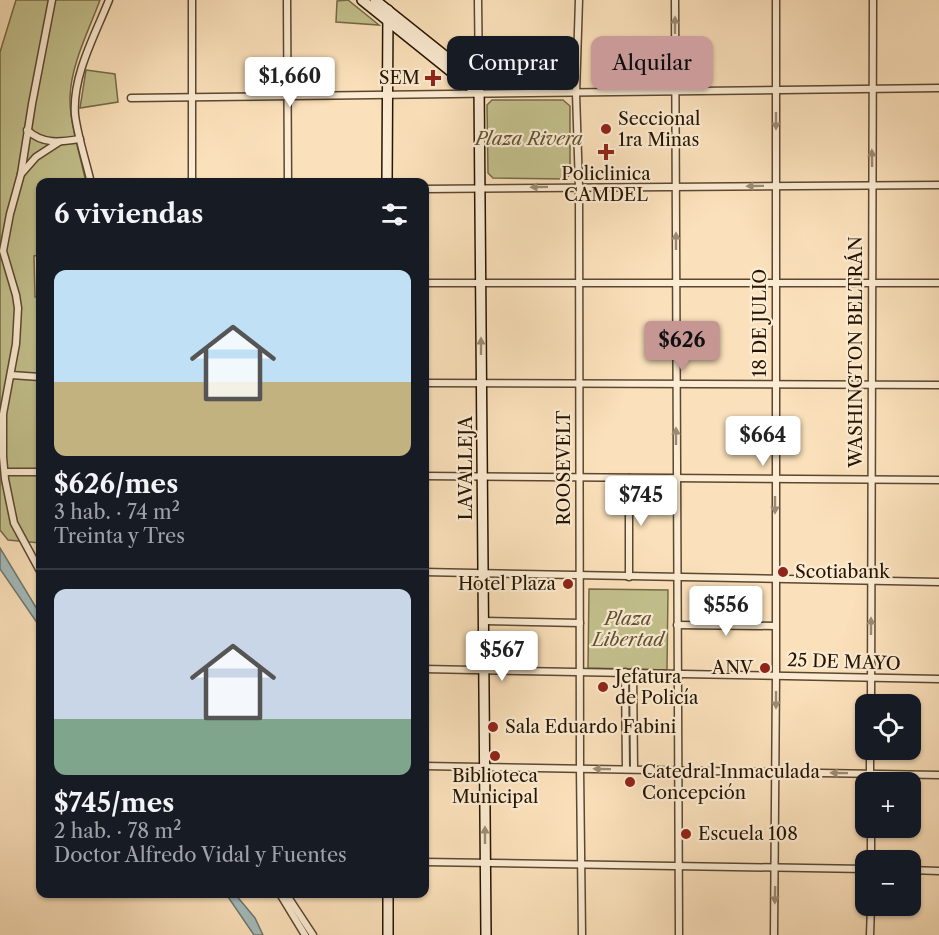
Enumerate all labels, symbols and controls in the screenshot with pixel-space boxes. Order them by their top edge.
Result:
one-way arrow [670,15,680,34]
chip: Comprar [447,36,579,90]
chip: Alquilar [591,36,713,90]
pin: $1,660 [241,57,339,108]
text: $1,660 [259,64,321,88]
place label: SEM [379,67,420,89]
marker: SEM [424,69,442,87]
place label: Seccional 1ra Minas [618,108,700,151]
one-way arrow [771,112,781,131]
marker: Seccional 1ra Minas [599,122,613,136]
park label: Plaza Rivera [473,128,583,150]
marker: Policlinica CAMDEL [597,143,615,161]
one-way arrow [867,148,877,167]
place label: Policlinica CAMDEL [561,163,651,206]
one-way arrow [745,181,764,190]
one-way arrow [529,183,548,192]
text: 6 viviendas [54,198,203,230]
icon: filters [378,198,411,231]
one-way arrow [671,231,681,250]
street label: WASHINGTON BELTRÁN [844,236,867,469]
street label: 18 DE JULIO [749,269,771,377]
icon: home [179,309,287,417]
pin: $626 [646,321,718,372]
text: $626 [659,328,705,352]
one-way arrow [476,336,486,355]
street label: ROOSEVELT [553,410,575,526]
street label: LAVALLEJA [455,415,477,520]
pin: $664 [727,416,799,467]
text: $664 [740,423,786,447]
one-way arrow [671,426,681,445]
text: $626/mes [54,468,178,500]
pin: $745 [605,476,677,527]
text: $745 [619,483,663,507]
one-way arrow [770,496,780,515]
text: 3 hab. · 74 m² [54,500,180,524]
text: Treinta y Tres [54,524,185,548]
place label: Scotiabank [795,561,891,583]
marker: Scotiabank [776,565,790,579]
place label: Hotel Plaza [458,573,556,595]
marker: Hotel Plaza [561,577,575,591]
pin: $556 [690,586,762,637]
text: $556 [703,593,749,617]
park label: Plaza Libertad [590,608,666,651]
one-way arrow [866,616,876,635]
icon: home [179,628,287,736]
pin: $567 [466,631,538,682]
text: $567 [480,638,524,662]
street label: 25 DE MAYO [787,649,901,675]
place label: ANV [711,657,754,679]
marker: ANV [758,661,772,675]
place label: Jefatura de Policía [612,666,699,709]
marker: Jefatura de Policía [596,680,610,694]
one-way arrow [771,691,781,710]
map controls [855,694,921,916]
button: locate [855,694,921,760]
place label: Sala Eduardo Fabini [505,716,677,738]
marker: Sala Eduardo Fabini [486,720,500,734]
marker: Biblioteca Municipal [488,749,502,763]
place label: Catedral Inmaculada Concepción [642,761,821,804]
one-way arrow [592,764,611,774]
place label: Biblioteca Municipal [452,765,539,808]
one-way arrow [829,768,848,778]
button: + [855,772,921,838]
marker: Catedral Inmaculada Concepción [623,775,637,789]
text: $745/mes [54,787,174,819]
text: 2 hab. · 78 m² [54,819,181,843]
place label: Escuela 108 [698,823,798,845]
one-way arrow [480,825,490,844]
marker: Escuela 108 [679,827,693,841]
text: Doctor Alfredo Vidal y Fuentes [54,843,347,867]
button: − [855,850,921,916]
one-way arrow [770,886,780,905]

